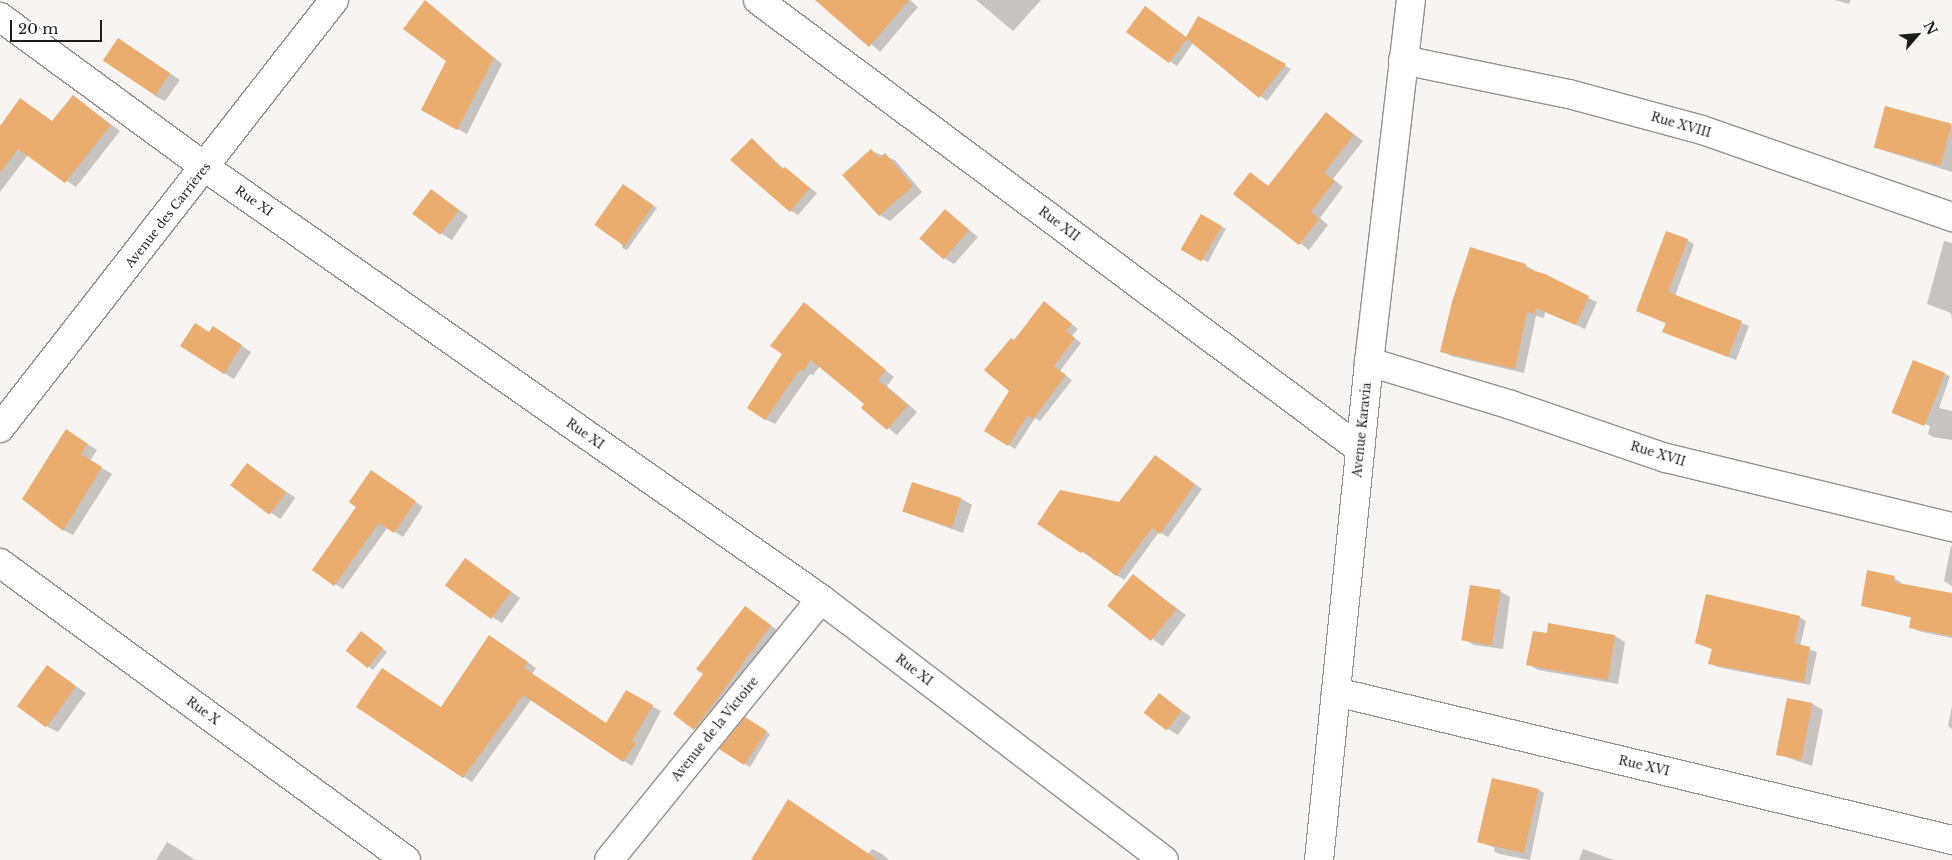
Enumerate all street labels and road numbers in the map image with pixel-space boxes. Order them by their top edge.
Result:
street label: Rue XVIII [1649,110,1713,140]
street label: Avenue des Carrières [122,159,214,271]
street label: Rue XI [232,183,276,219]
street label: Rue XII [1036,204,1082,244]
street label: Avenue Karavia [1350,382,1374,478]
street label: Rue XI [563,416,607,452]
street label: Rue XVII [1629,439,1687,469]
street label: Rue XI [893,651,935,689]
street label: Avenue de la Victoire [668,674,762,784]
street label: Rue X [184,694,222,728]
street label: Rue XVI [1617,753,1671,779]

